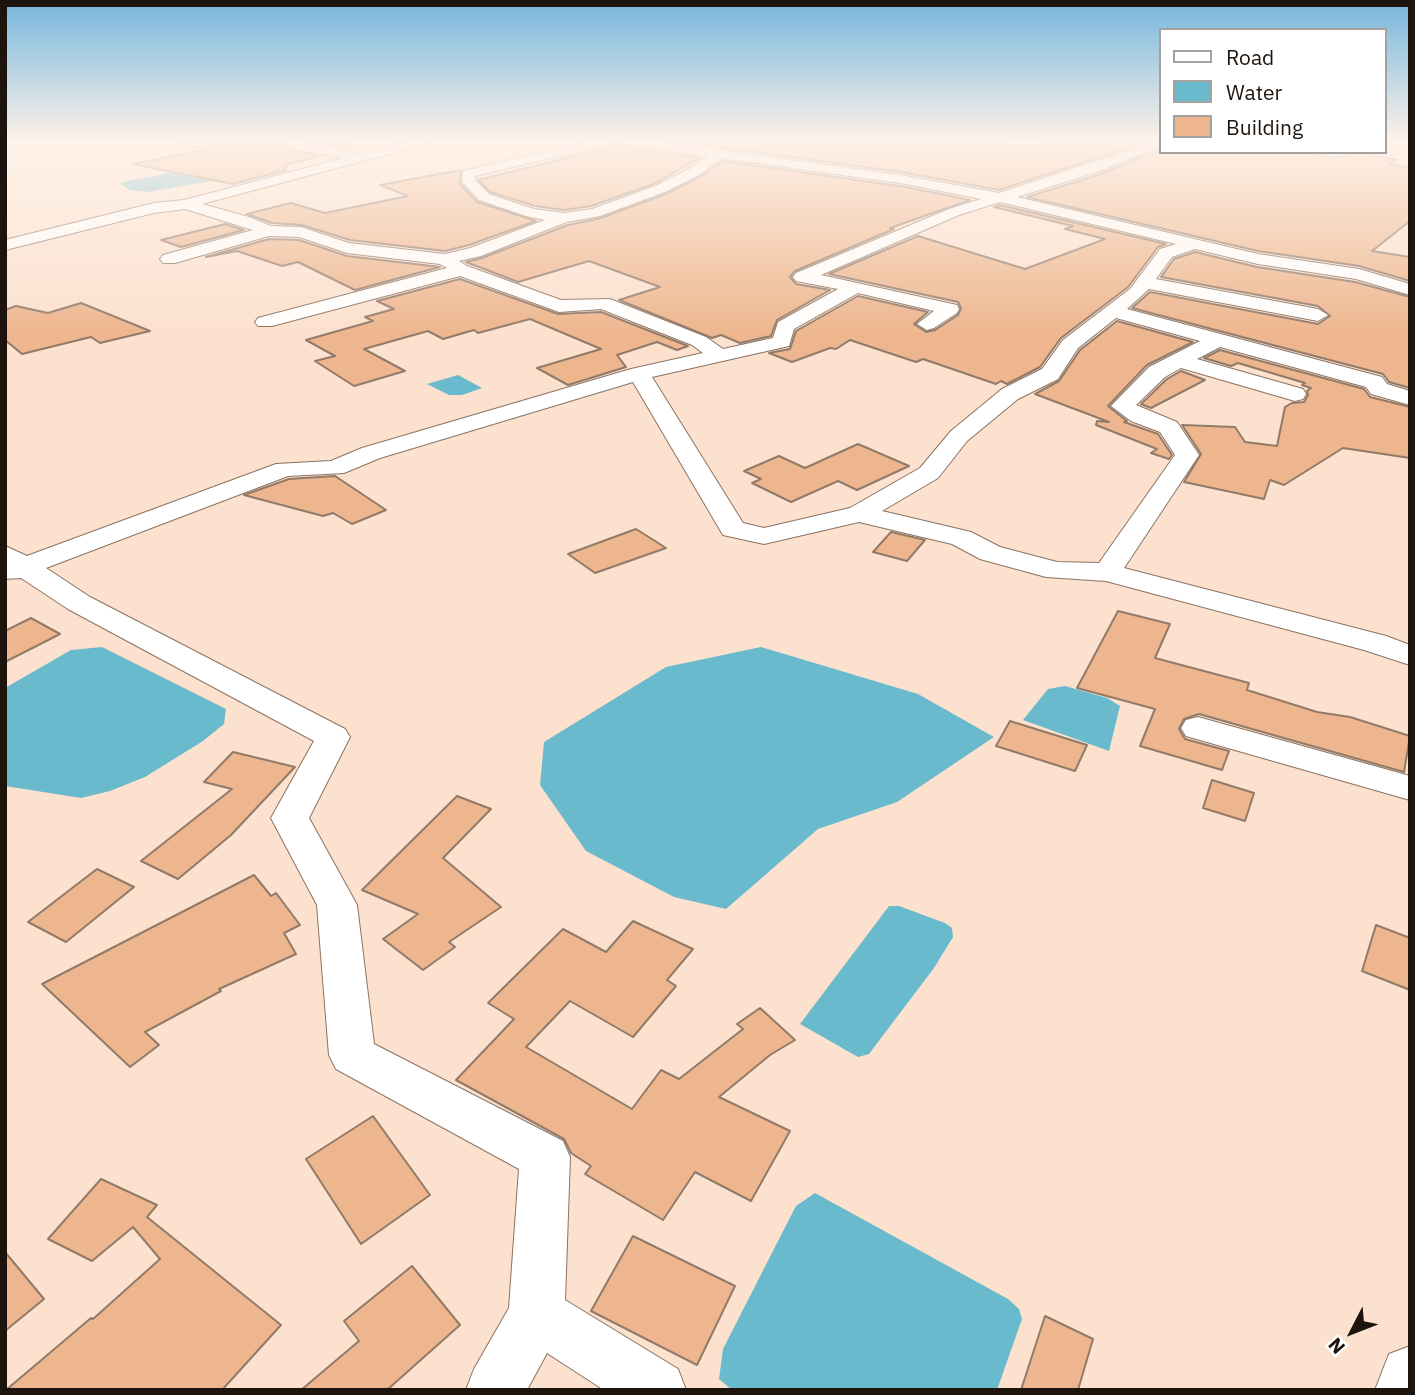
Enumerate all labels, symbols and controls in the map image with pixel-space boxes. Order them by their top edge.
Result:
legend [1160,28,1387,154]
text: Road [1226,43,1274,71]
text: Water [1226,78,1282,106]
text: Building [1226,113,1303,141]
north arrow [1317,1297,1387,1367]
text: N [1323,1333,1350,1359]

